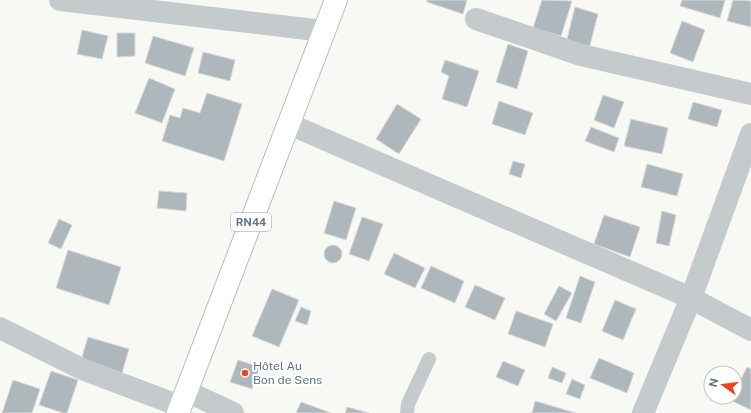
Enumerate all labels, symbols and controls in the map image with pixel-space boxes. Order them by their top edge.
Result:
road number: RN44 [231,213,271,231]
place label: Hôtel Au Bon de Sens [253,359,322,387]
north arrow [703,365,743,405]
marker: Hôtel Au Bon de Sens [240,368,250,378]
text: N [706,377,720,388]

